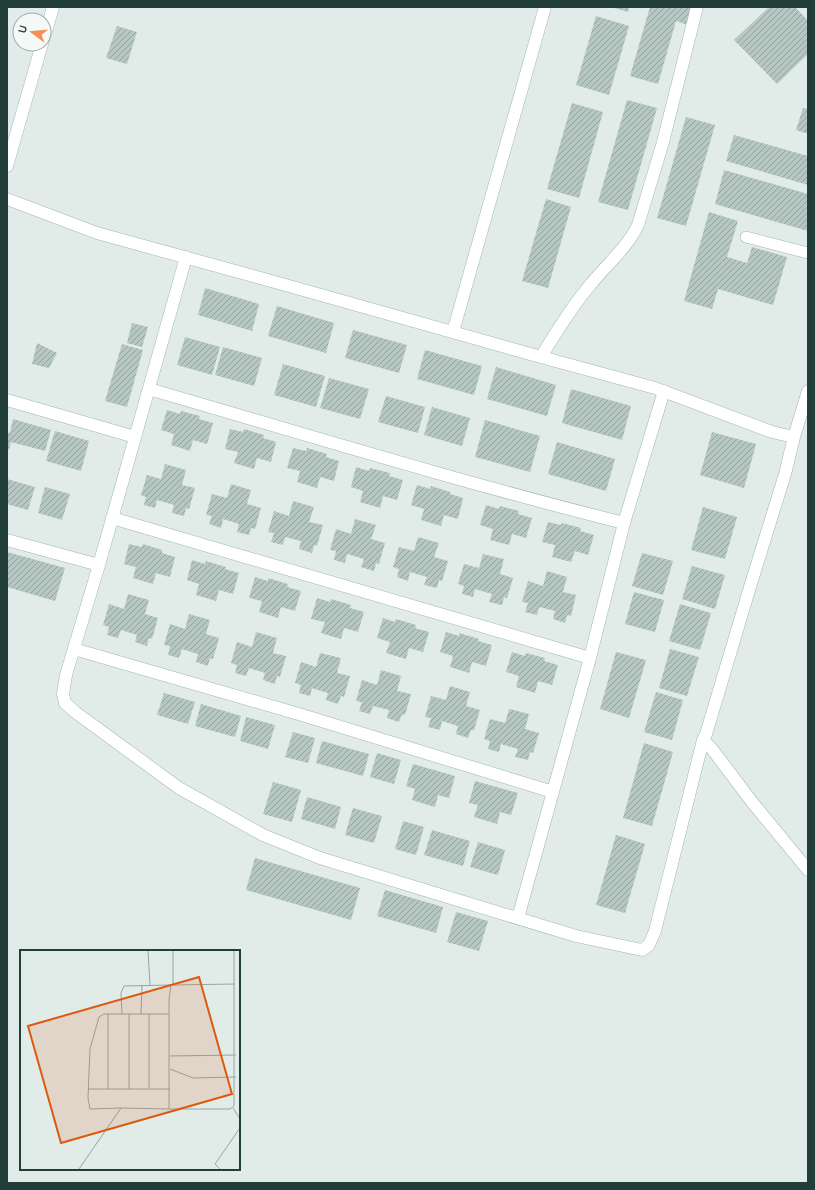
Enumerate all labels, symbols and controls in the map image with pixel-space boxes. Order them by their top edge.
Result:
north arrow [12,12,52,52]
text: U [15,24,30,35]
inset map [20,950,240,1170]

